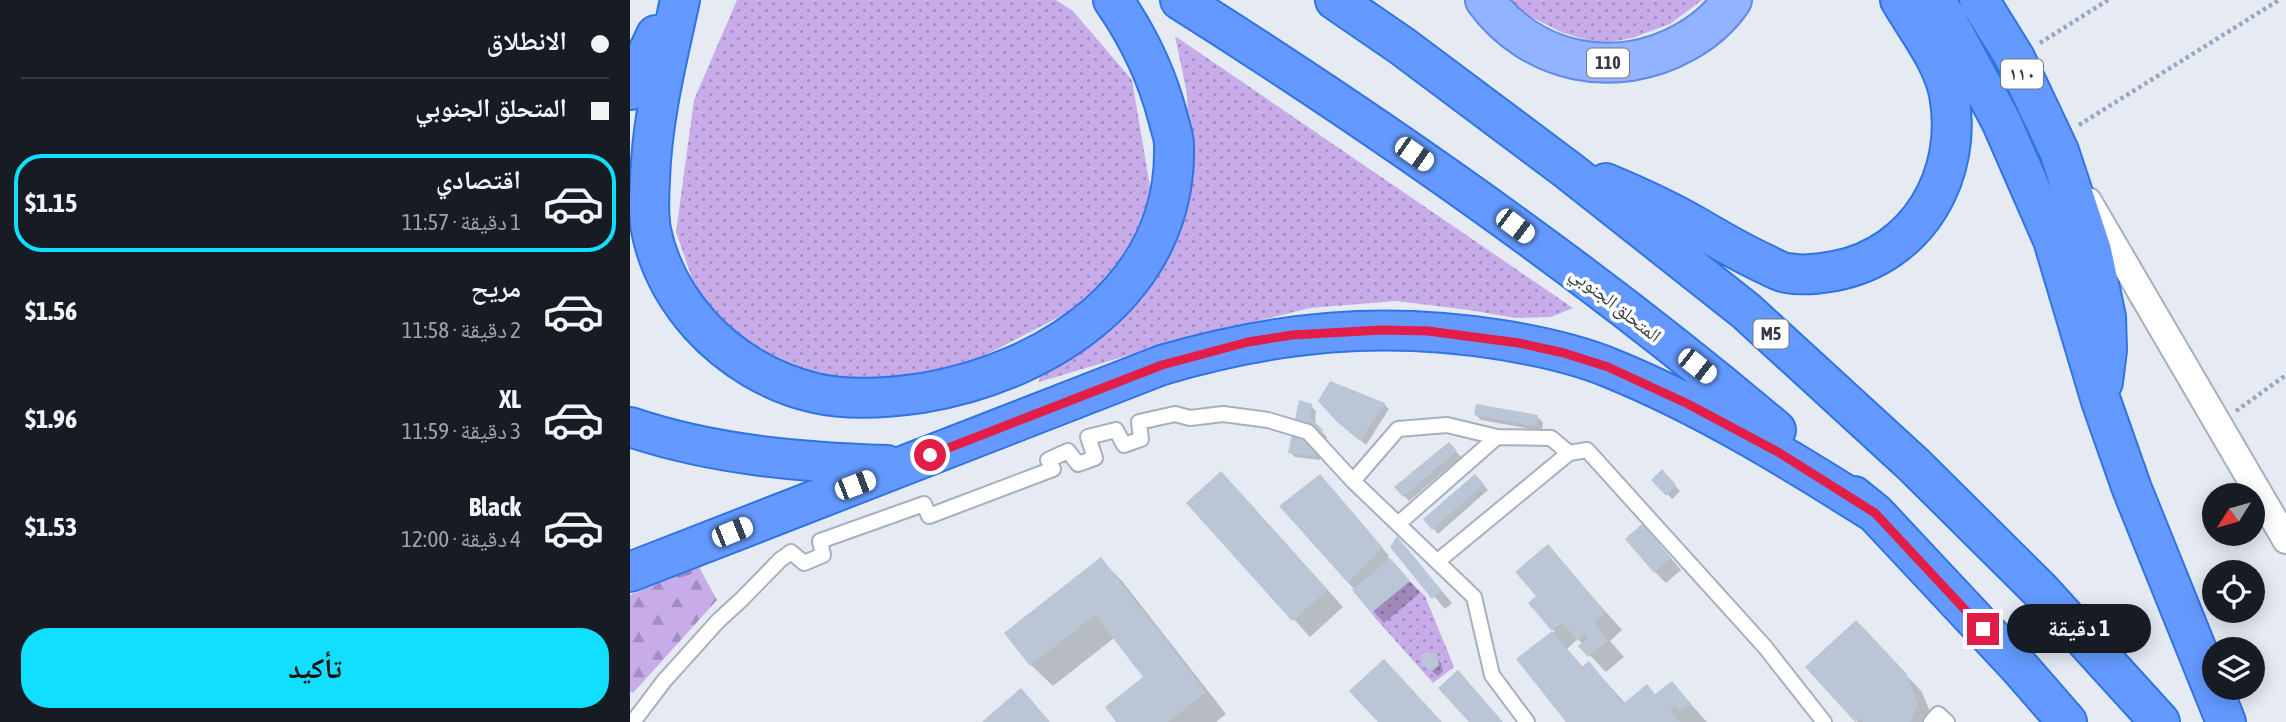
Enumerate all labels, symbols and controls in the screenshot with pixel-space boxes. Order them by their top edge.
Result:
text: الانطلاق [487,26,567,56]
road number: 110 [1587,48,1629,78]
road number: ١١٠ [2001,60,2043,88]
text: المتحلق الجنوبي [415,93,567,123]
car [1391,133,1438,175]
text: اقتصادي [436,165,521,195]
icon: car [542,172,605,235]
text: $1.15 [25,188,77,218]
car [1492,205,1539,247]
text: 1 دقيقة · 11:57 [402,209,521,235]
street label: المتحلق الجنوبي [1563,262,1666,350]
text: مريح [471,273,521,303]
icon: car [542,280,605,343]
text: $1.56 [25,296,77,326]
text: 2 دقيقة · 11:58 [402,317,521,343]
road number: M5 [1754,320,1788,348]
car [1674,345,1721,387]
text: XL [499,384,521,414]
icon: car [542,388,605,451]
text: $1.96 [25,404,77,434]
text: 3 دقيقة · 11:59 [402,418,521,444]
route start [914,439,946,471]
car [832,468,879,502]
north arrow [2202,483,2264,546]
map controls [2202,483,2265,700]
text: Black [469,492,521,522]
icon: car [542,496,605,559]
text: $1.53 [25,512,77,542]
car [709,514,756,550]
text: 4 دقيقة · 12:00 [401,526,521,552]
button: locate [2202,560,2265,623]
callout: 1 دقيقة [2008,604,2151,654]
route end [1967,613,1999,645]
text: 1 دقيقة [2048,615,2110,641]
button: تأكيد [21,628,609,708]
button: layers [2202,637,2265,700]

